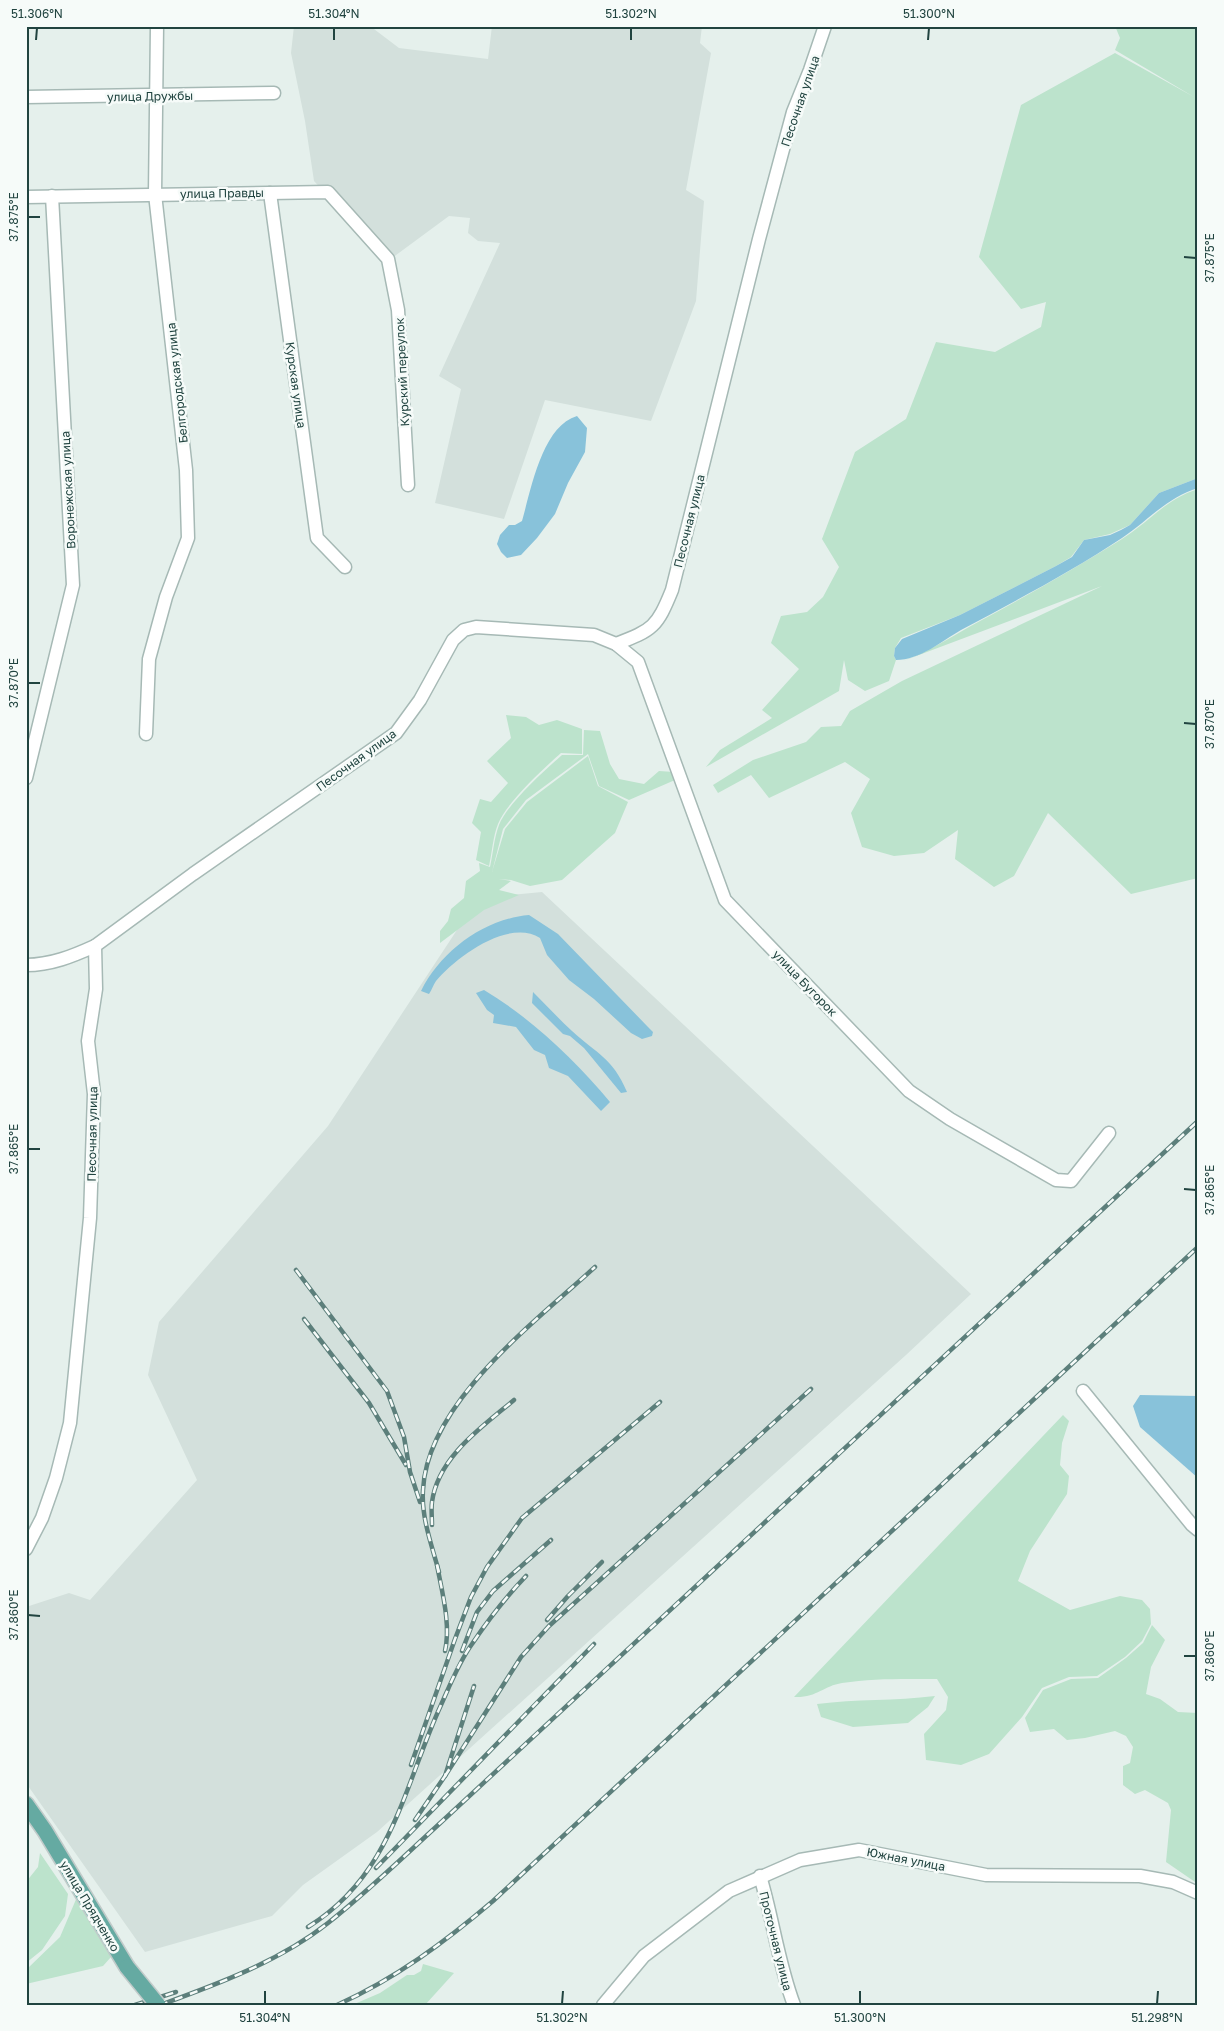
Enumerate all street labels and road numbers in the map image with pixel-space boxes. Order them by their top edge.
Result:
street label: Песочная улица [777,53,823,149]
street label: улица Дружбы [107,88,193,104]
street label: улица Правды [180,185,264,201]
street label: Курский переулок [392,317,412,427]
street label: Белгородская улица [163,322,191,444]
street label: Курская улица [283,341,309,429]
street label: Воронежская улица [57,431,79,549]
street label: Песочная улица [670,473,708,569]
street label: Песочная улица [313,726,399,794]
street label: улица Бугорок [770,947,841,1019]
street label: Песочная улица [84,1086,100,1182]
street label: Южная улица [865,1844,947,1874]
street label: улица Прядченко [57,1858,123,1954]
street label: Проточная улица [756,1890,796,1992]

